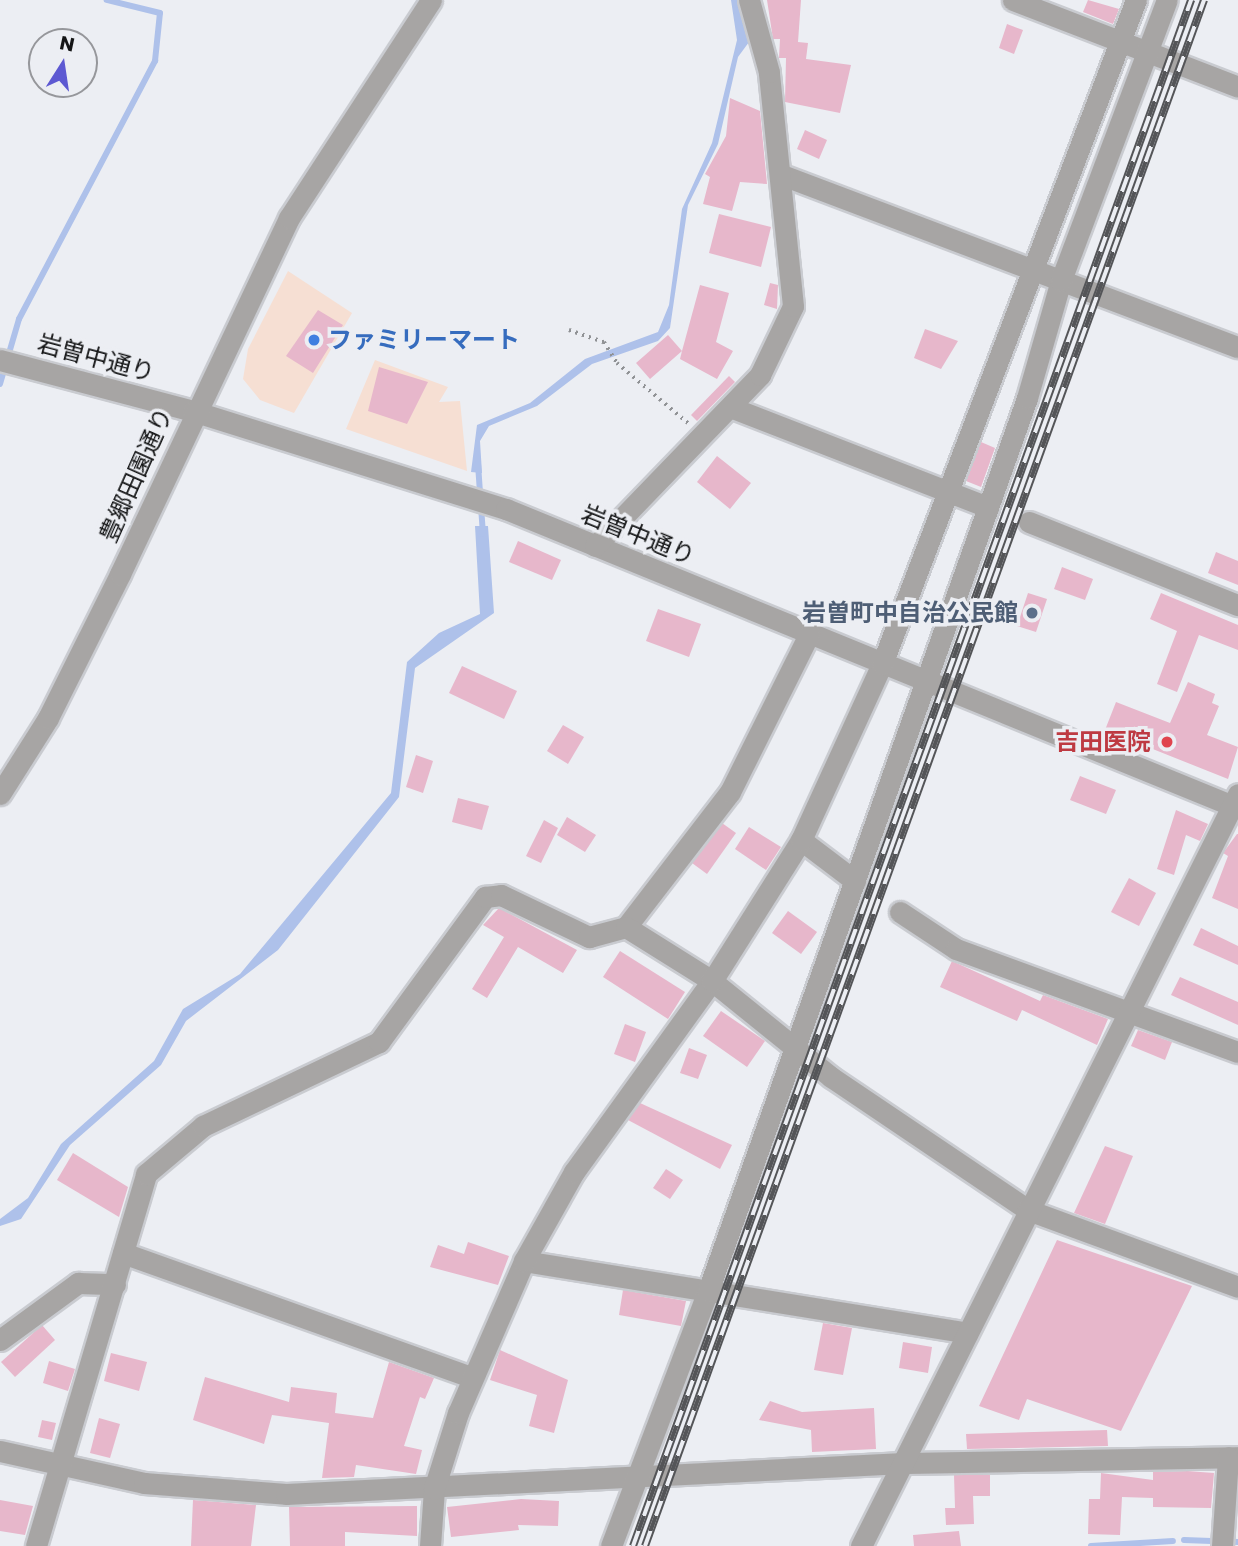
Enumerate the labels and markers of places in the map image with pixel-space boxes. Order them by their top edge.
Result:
place label: ファミリーマート [328,326,520,354]
marker: ファミリーマート [306,332,322,348]
place label: 岩曽町中自治公民館 [802,599,1018,627]
marker: 岩曽町中自治公民館 [1024,605,1040,621]
place label: 吉田医院 [1055,728,1151,756]
marker: 吉田医院 [1157,732,1177,752]

